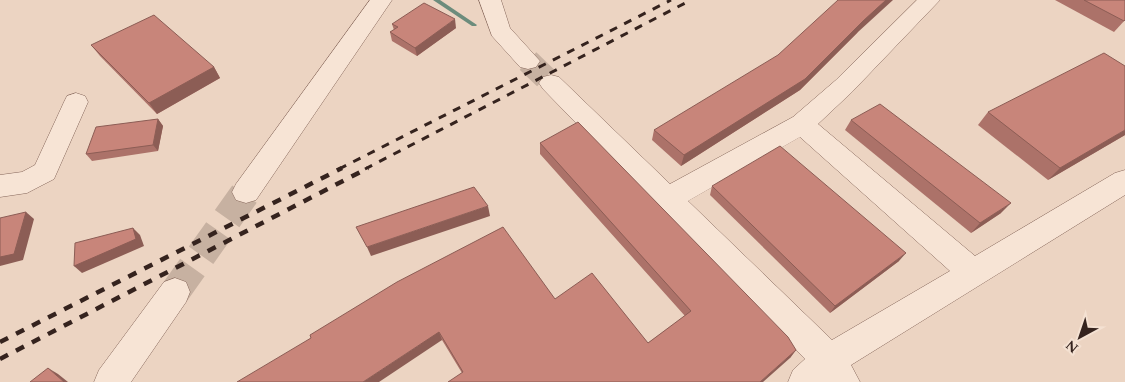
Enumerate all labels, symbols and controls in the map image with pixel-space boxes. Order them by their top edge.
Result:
north arrow [1055,312,1105,362]
text: N [1061,335,1083,358]

